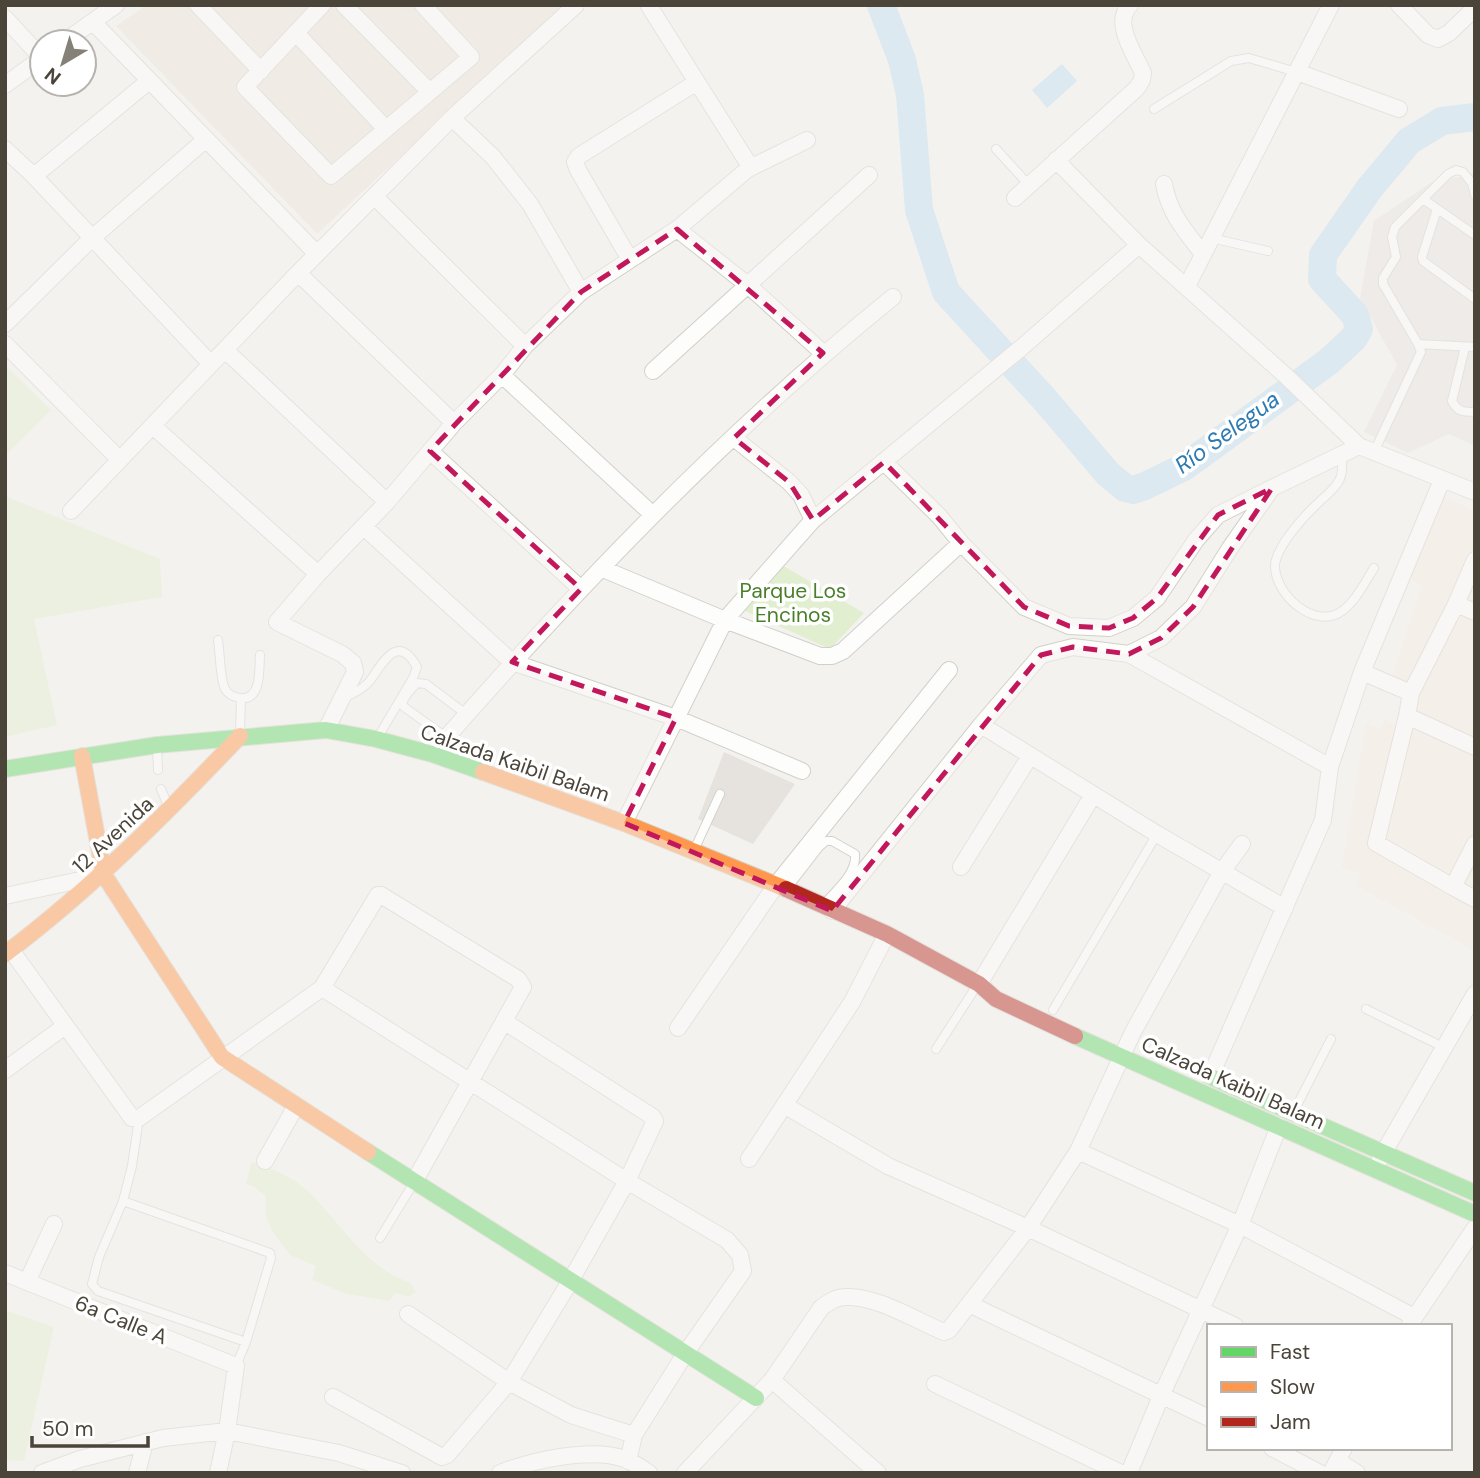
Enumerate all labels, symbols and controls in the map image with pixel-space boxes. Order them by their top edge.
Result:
north arrow [28,28,98,98]
text: N [40,62,66,90]
water label: Río Selegua [1169,384,1285,480]
park label: Parque Los Encinos [740,577,846,629]
street label: Calzada Kaibil Balam [417,718,613,808]
street label: 12 Avenida [66,790,160,880]
street label: Calzada Kaibil Balam [1137,1030,1329,1136]
street label: 6a Calle A [71,1289,171,1351]
legend [1207,1324,1452,1450]
text: Fast [1270,1338,1310,1366]
text: Slow [1270,1373,1315,1401]
scale bar [32,1404,147,1448]
text: Jam [1270,1408,1311,1436]
text: 50 m [42,1415,93,1443]

